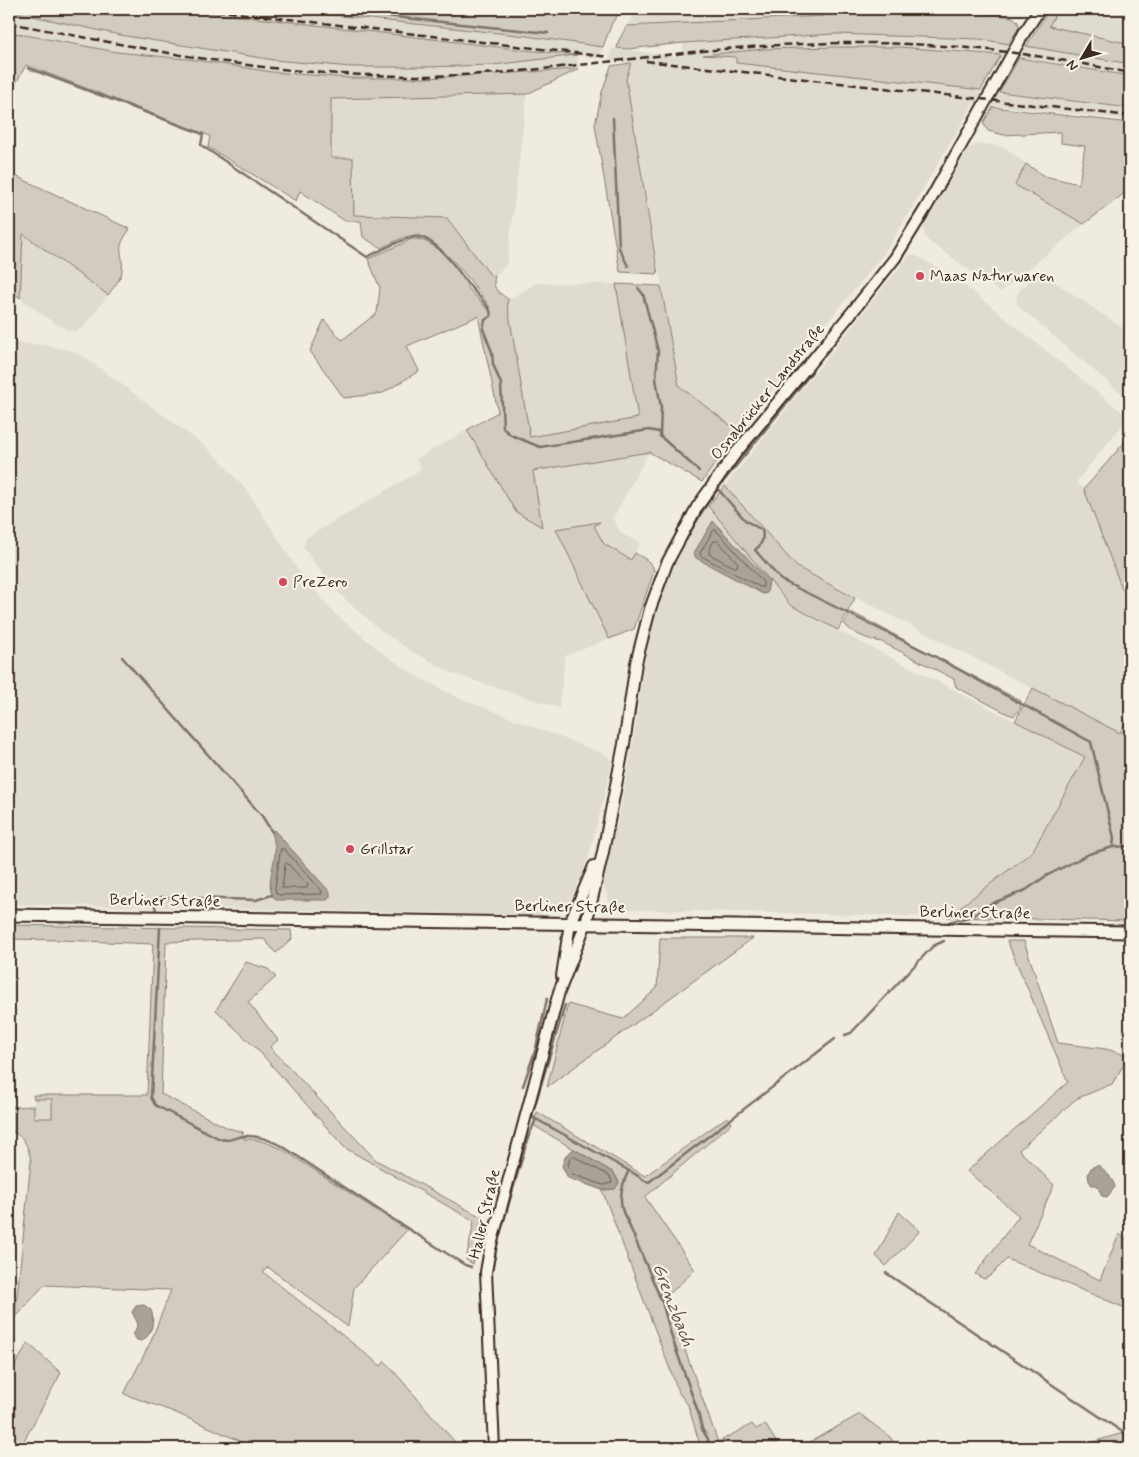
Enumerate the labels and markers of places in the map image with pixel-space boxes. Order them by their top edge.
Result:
place label: Maas Naturwaren [930,266,1054,287]
marker: Maas Naturwaren [914,270,926,282]
place label: PreZero [293,572,348,593]
marker: PreZero [277,576,289,588]
place label: Grillstar [360,839,414,860]
marker: Grillstar [344,843,356,855]

